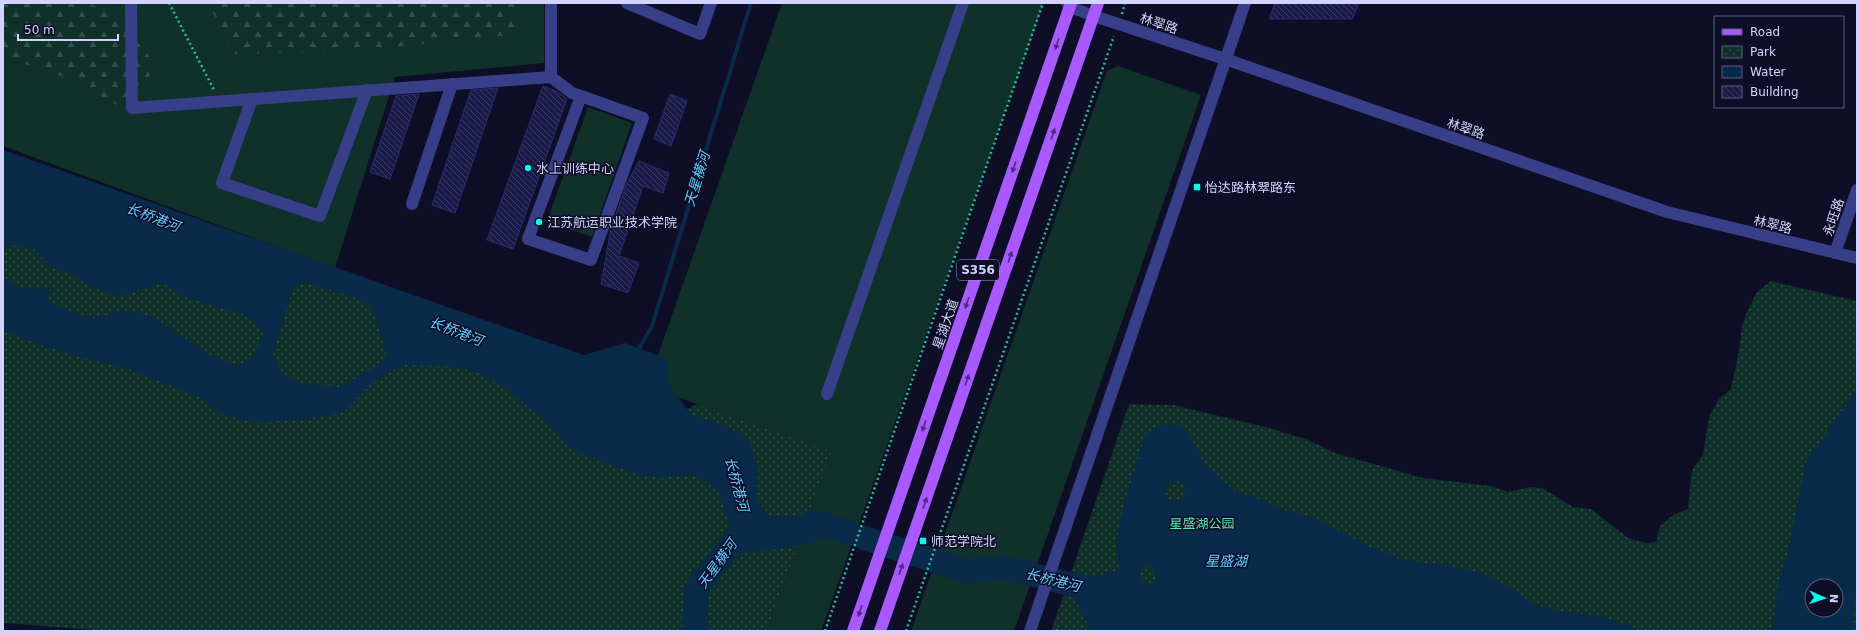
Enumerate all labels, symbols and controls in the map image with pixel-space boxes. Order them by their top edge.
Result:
street label: 林翠路 [1138,10,1180,37]
scale bar [18,16,118,42]
legend [1714,16,1844,108]
text: 50 m [24,23,55,37]
text: Road [1750,25,1780,39]
one-way arrow [1054,39,1060,51]
text: Park [1750,45,1776,59]
text: Water [1750,65,1786,79]
text: Building [1750,85,1799,99]
street label: 林翠路 [1445,115,1487,142]
one-way arrow [1050,128,1056,140]
water label: 天星横河 [681,147,714,208]
place label: 水上训练中心 [536,161,614,176]
one-way arrow [1011,161,1017,173]
marker: 水上训练中心 [523,163,533,173]
place label: 怡达路林翠路东 [1205,180,1296,195]
marker: 怡达路林翠路东 [1192,182,1202,192]
street label: 永旺路 [1820,196,1847,238]
water label: 长桥港河 [124,199,185,236]
street label: 林翠路 [1752,212,1794,236]
place label: 江苏航运职业技术学院 [547,215,677,230]
marker: 江苏航运职业技术学院 [534,217,544,227]
one-way arrow [1007,251,1013,263]
road number: S356 [957,260,999,280]
street label: 星湖大道 [930,297,961,351]
one-way arrow [963,297,969,309]
water label: 长桥港河 [427,313,488,350]
one-way arrow [965,374,971,386]
one-way arrow [920,420,926,432]
water label: 长桥港河 [722,455,753,516]
one-way arrow [922,496,928,508]
park label: 星盛湖公园 [1169,516,1235,531]
water label: 天星横河 [694,534,742,591]
place label: 师范学院北 [931,534,996,549]
marker: 师范学院北 [918,536,928,546]
water label: 星盛湖 [1205,553,1249,569]
one-way arrow [899,563,905,575]
water label: 长桥港河 [1024,565,1085,595]
north arrow [1804,578,1844,618]
text: N [1827,594,1840,603]
one-way arrow [856,606,862,618]

